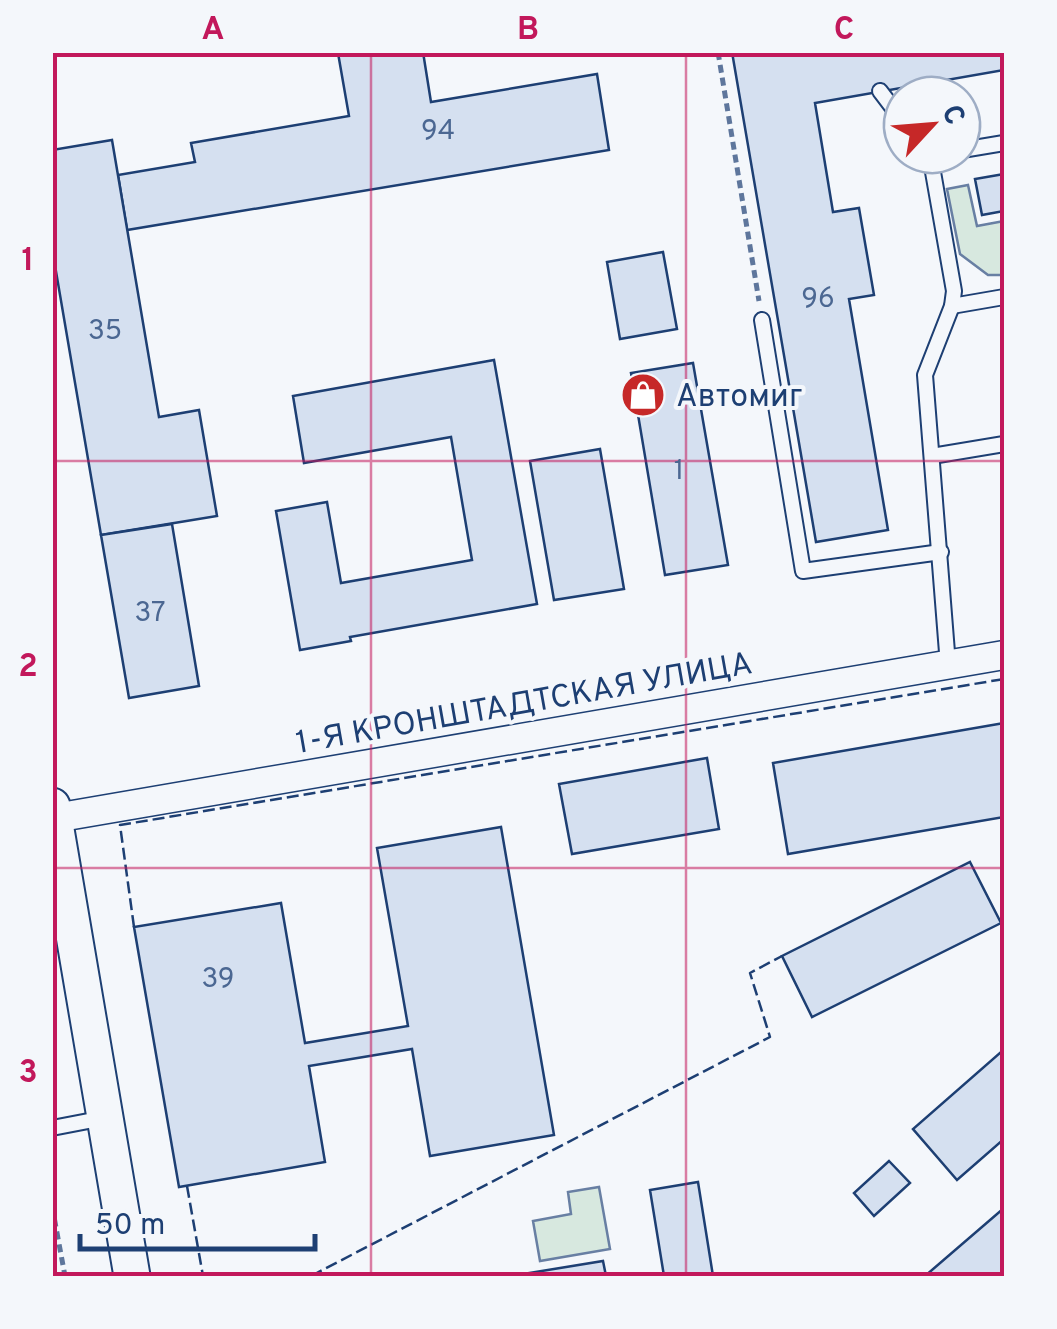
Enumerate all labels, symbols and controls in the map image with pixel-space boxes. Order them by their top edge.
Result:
text: A [202,11,224,51]
text: B [517,11,539,51]
text: C [834,11,854,51]
north arrow [882,75,982,175]
text: С [932,99,972,131]
house number: 94 [421,114,455,150]
text: 1 [22,242,34,282]
house number: 96 [801,282,835,318]
house number: 35 [88,314,122,350]
shop icon: Автомиг [620,372,666,418]
place label: Автомиг [676,378,803,418]
house number: 1 [674,454,684,490]
house number: 37 [134,596,166,632]
street label: 1-Я КРОНШТАДТСКАЯ УЛИЦА [293,645,756,765]
text: 2 [18,648,38,688]
house number: 39 [201,962,235,998]
text: 3 [18,1054,38,1094]
scale bar [80,1189,315,1251]
text: 50 m [95,1208,165,1245]

